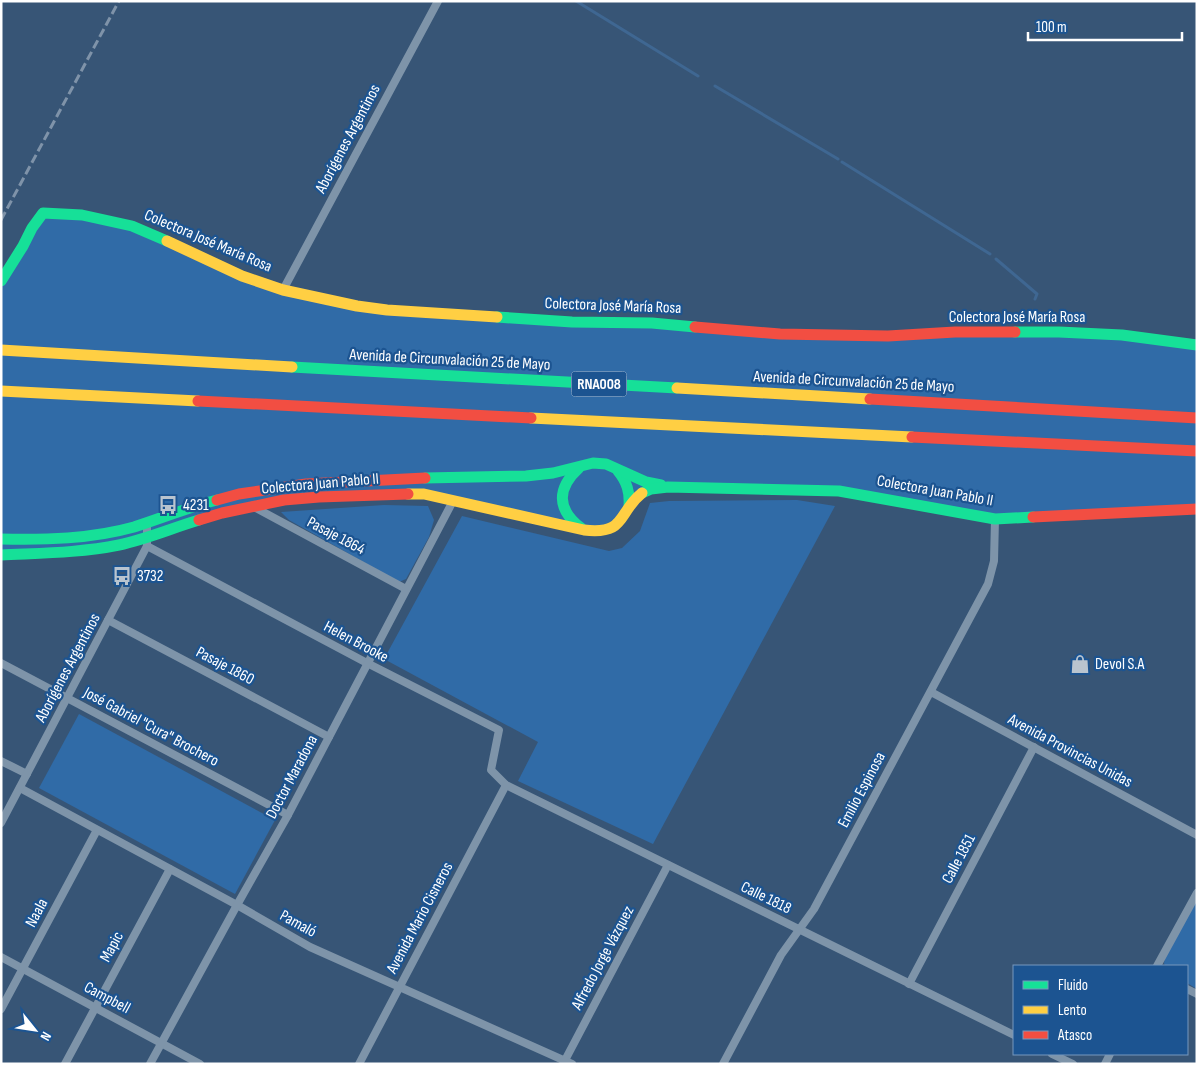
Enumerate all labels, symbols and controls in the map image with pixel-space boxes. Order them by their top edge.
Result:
scale bar [1028,10,1182,42]
text: 100 m [1036,18,1067,37]
street label: Aborígenes Argentinos [311,81,385,197]
street label: Colectora José María Rosa [141,206,275,276]
street label: Colectora José María Rosa [544,294,682,318]
street label: Colectora José María Rosa [949,308,1085,327]
street label: Avenida de Circunvalación 25 de Mayo [348,345,551,375]
street label: Avenida de Circunvalación 25 de Mayo [752,367,955,397]
road number: RNA008 [572,372,626,396]
street label: Colectora Juan Pablo II [260,469,380,499]
street label: Colectora Juan Pablo II [875,471,995,511]
bus stop icon: 4231 [157,494,179,516]
place label: 4231 [183,496,209,515]
street label: Pasaje 1864 [304,513,369,559]
bus stop icon: 3732 [111,565,133,587]
place label: 3732 [137,567,163,586]
street label: Aborígenes Argentinos [31,610,105,726]
street label: Helen Brooke [320,617,392,667]
street label: Pasaje 1860 [193,643,257,689]
shop icon: Devol S.A [1069,653,1091,675]
place label: Devol S.A [1095,655,1144,674]
street label: José Gabriel "Cura" Brochero [79,683,222,771]
street label: Avenida Provincias Unidas [1004,710,1136,792]
street label: Doctor Maradona [262,732,322,822]
street label: Emilio Espinosa [834,749,890,831]
street label: Calle 1851 [938,831,980,887]
street label: Avenida Mario Cisneros [382,859,457,978]
street label: Calle 1818 [738,878,794,918]
street label: Naala [22,895,52,931]
street label: Alfredo Jorge Vázquez [567,903,638,1014]
street label: Pamaló [276,906,320,942]
street label: Mapic [96,929,128,965]
legend [1013,965,1188,1055]
text: Fluido [1058,976,1088,995]
street label: Campbell [81,978,133,1018]
text: Lento [1058,1001,1087,1020]
north arrow [10,1005,60,1055]
text: Atasco [1057,1026,1092,1045]
text: N [37,1029,55,1044]

